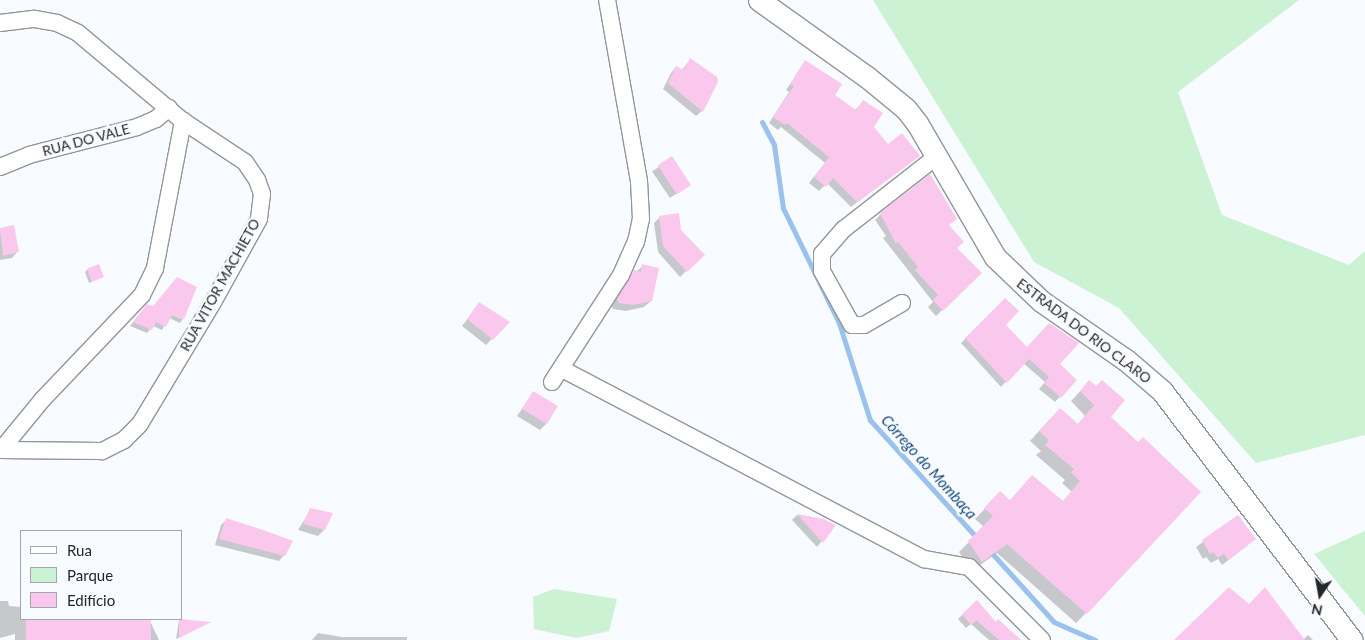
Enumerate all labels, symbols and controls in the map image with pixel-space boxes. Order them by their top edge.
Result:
street label: RUA DO VALE [40,120,132,160]
street label: RUA VITOR MACHIETO [176,215,264,355]
street label: ESTRADA DO RIO CLARO [1013,275,1155,387]
water label: Córrego do Mombaça [877,411,981,523]
legend [20,530,182,620]
text: Rua [67,541,92,559]
text: Parque [67,566,113,584]
north arrow [1295,570,1345,620]
text: Edifício [67,591,115,609]
text: N [1310,601,1324,620]

